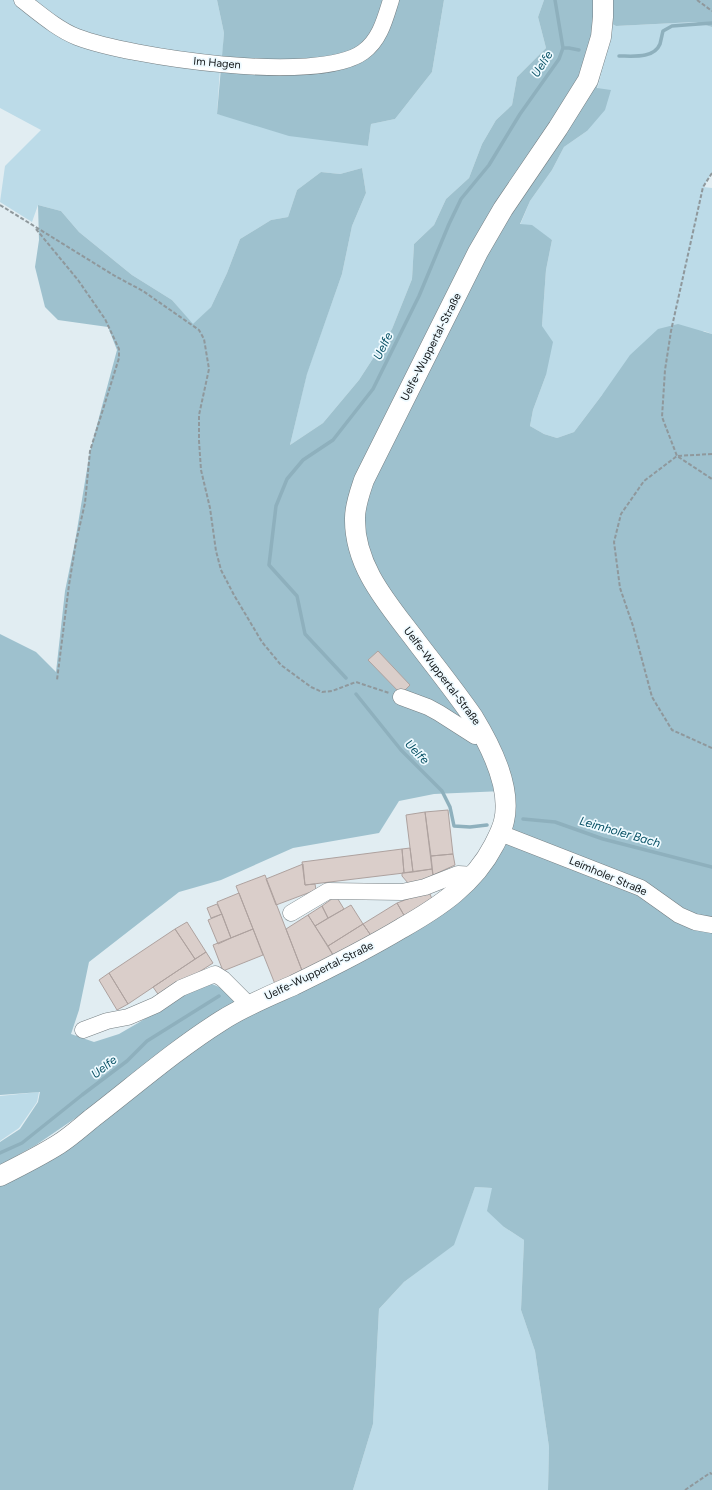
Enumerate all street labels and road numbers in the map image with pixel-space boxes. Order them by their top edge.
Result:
street label: Im Hagen [193,54,241,72]
street label: Uelfe-Wuppertal-Straße [398,291,464,403]
street label: Uelfe-Wuppertal-Straße [401,624,483,728]
street label: Leimholer Straße [567,854,649,898]
street label: Uelfe-Wuppertal-Straße [262,939,376,1003]

